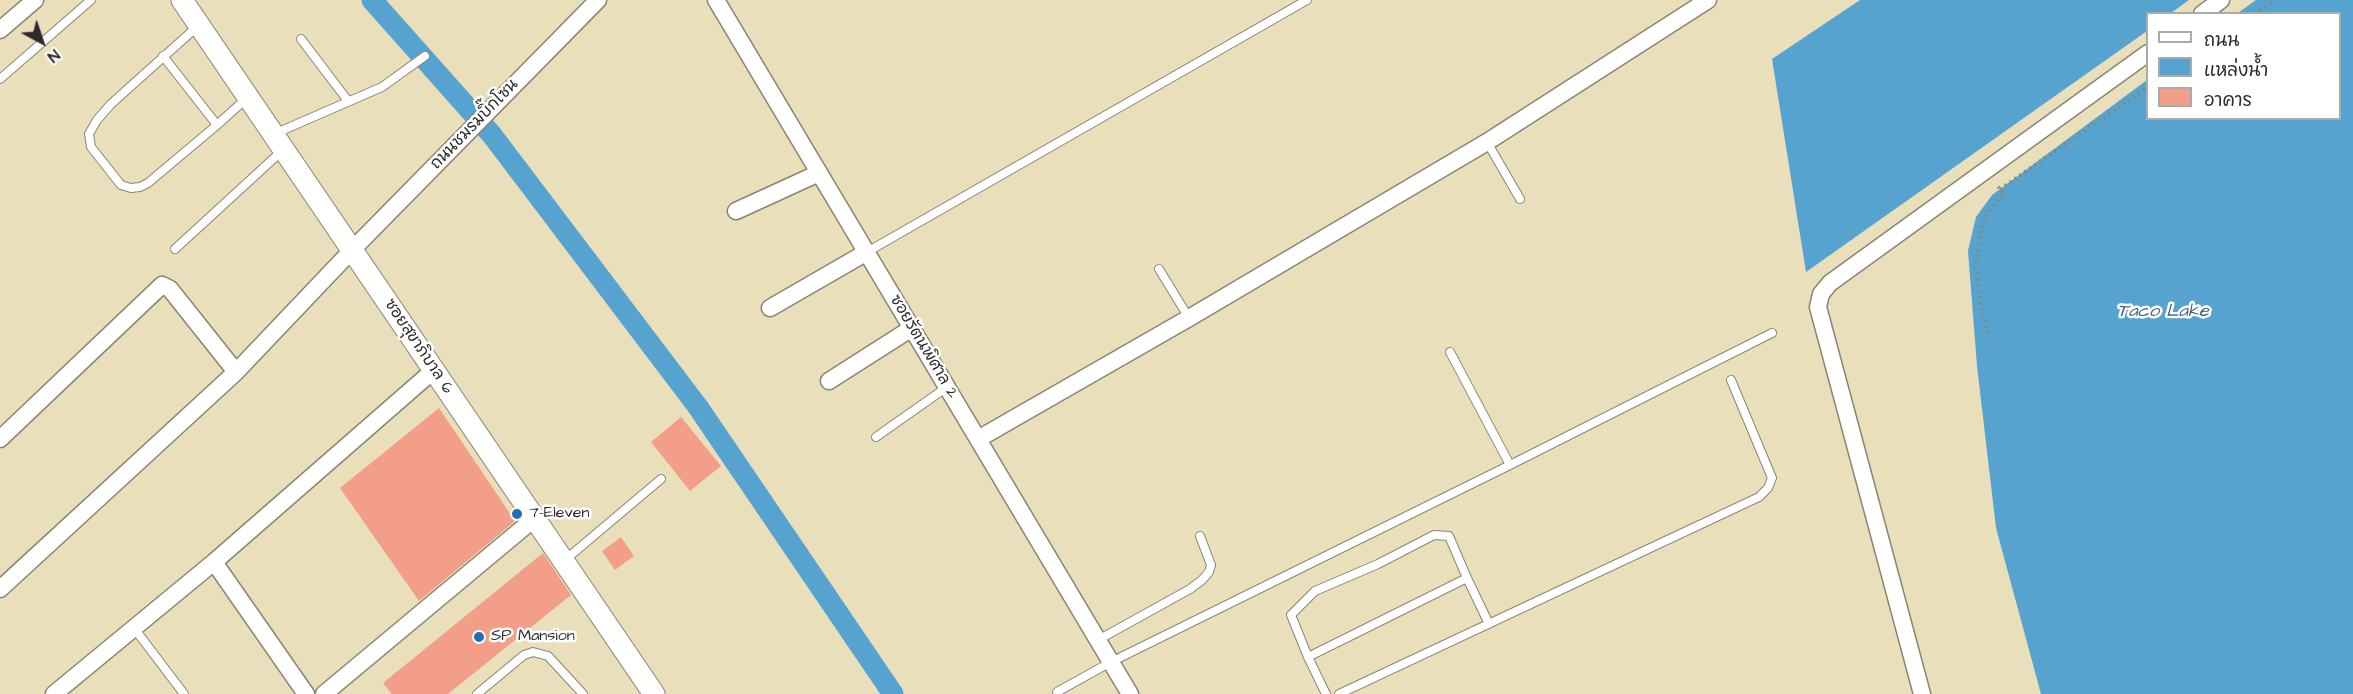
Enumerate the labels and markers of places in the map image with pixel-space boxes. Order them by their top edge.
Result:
place label: 7-Eleven [529,504,589,524]
marker: 7-Eleven [510,507,524,521]
place label: SP Mansion [491,627,575,647]
marker: SP Mansion [472,630,486,644]

